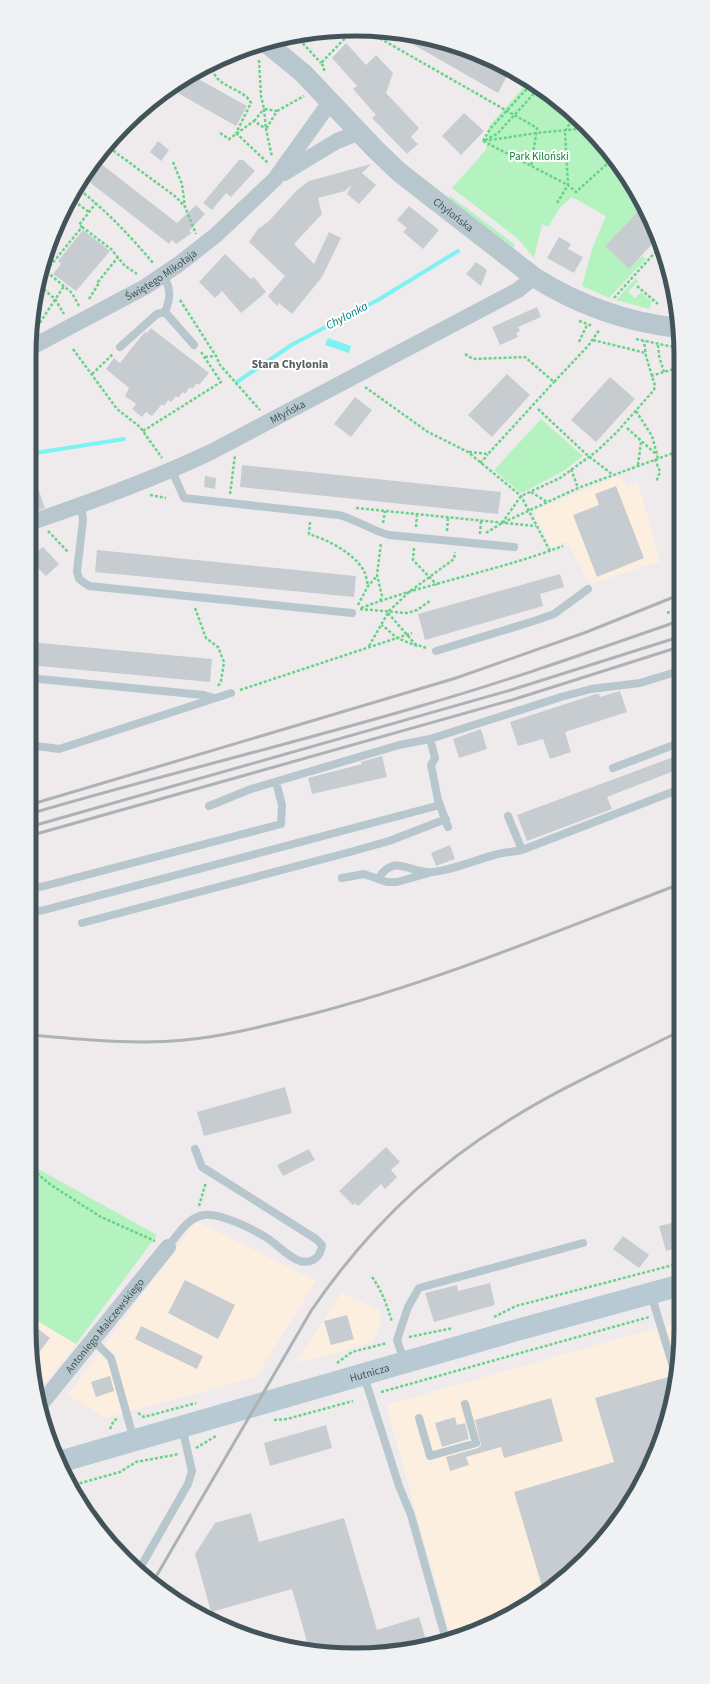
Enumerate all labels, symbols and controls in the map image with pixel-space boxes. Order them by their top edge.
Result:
park label: Park Kiloński [509,149,569,164]
street label: Chylońska [430,194,477,235]
street label: Świętego Mikołaja [122,245,200,304]
water label: Chylonka [323,298,372,334]
district label: Stara Chylonia [252,356,328,373]
street label: Młyńska [267,396,308,427]
street label: Antoniego Malczewskiego [62,1275,148,1376]
street label: Hutnicza [348,1360,391,1385]

